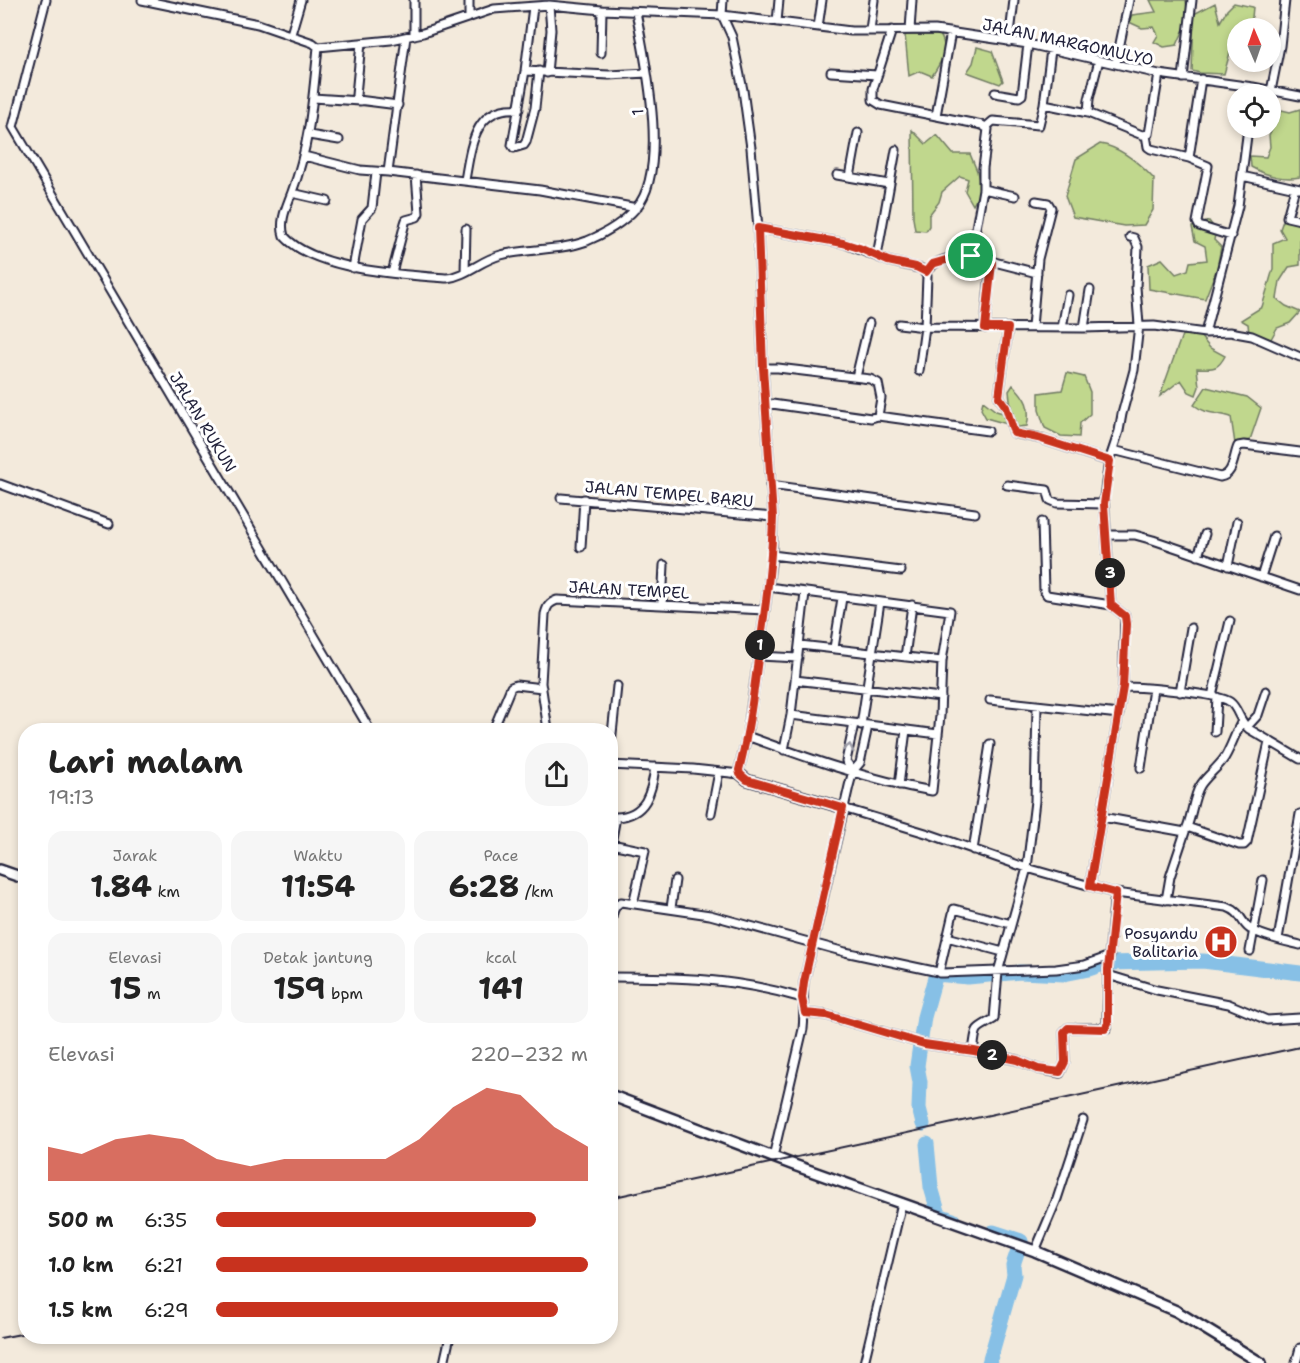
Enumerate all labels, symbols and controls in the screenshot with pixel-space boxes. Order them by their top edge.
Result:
street label: JALAN MARGOMULYO [981,14,1155,70]
north arrow [1227,18,1281,72]
map controls [1227,18,1281,138]
button: locate [1227,84,1281,138]
street label: 1 [627,107,649,117]
pin [945,230,996,281]
icon: arrive [954,239,987,272]
street label: JALAN RUKUN [165,368,241,476]
street label: JALAN TEMPEL BARU [584,476,754,512]
pin: 3 [1095,558,1125,588]
text: 3 [1104,562,1116,583]
street label: JALAN TEMPEL [568,576,690,604]
pin: 1 [745,630,775,660]
text: 1 [756,634,764,655]
text: Lari malam [48,739,243,784]
button: share [525,743,588,806]
one-way arrow [841,744,854,754]
text: 19:13 [48,784,95,810]
text: Jarak [113,845,157,866]
text: Waktu [293,845,343,866]
text: Pace [483,845,519,866]
text: 1.84 [90,866,152,907]
text: 11:54 [281,866,355,907]
text: 6:28 [448,866,520,907]
text: km [152,881,180,902]
text: /km [520,881,554,902]
place label: Posyandu Balitaria [1124,923,1198,962]
hospital icon: Posyandu Balitaria [1203,924,1239,960]
text: Elevasi [108,947,162,968]
text: Detak jantung [263,947,373,968]
text: kcal [485,947,517,968]
text: 15 [109,968,142,1009]
text: 159 [273,968,325,1009]
text: 141 [478,968,524,1009]
text: m [142,983,161,1004]
text: bpm [325,983,363,1004]
pin: 2 [977,1040,1007,1070]
text: Elevasi [48,1041,115,1067]
text: 220–232 m [470,1041,588,1067]
text: 2 [986,1044,998,1065]
text: 500 m [48,1207,114,1233]
text: 6:35 [144,1207,187,1233]
text: 1.0 km [48,1252,113,1278]
text: 6:21 [144,1252,183,1278]
text: 1.5 km [48,1297,112,1323]
text: 6:29 [144,1297,189,1323]

